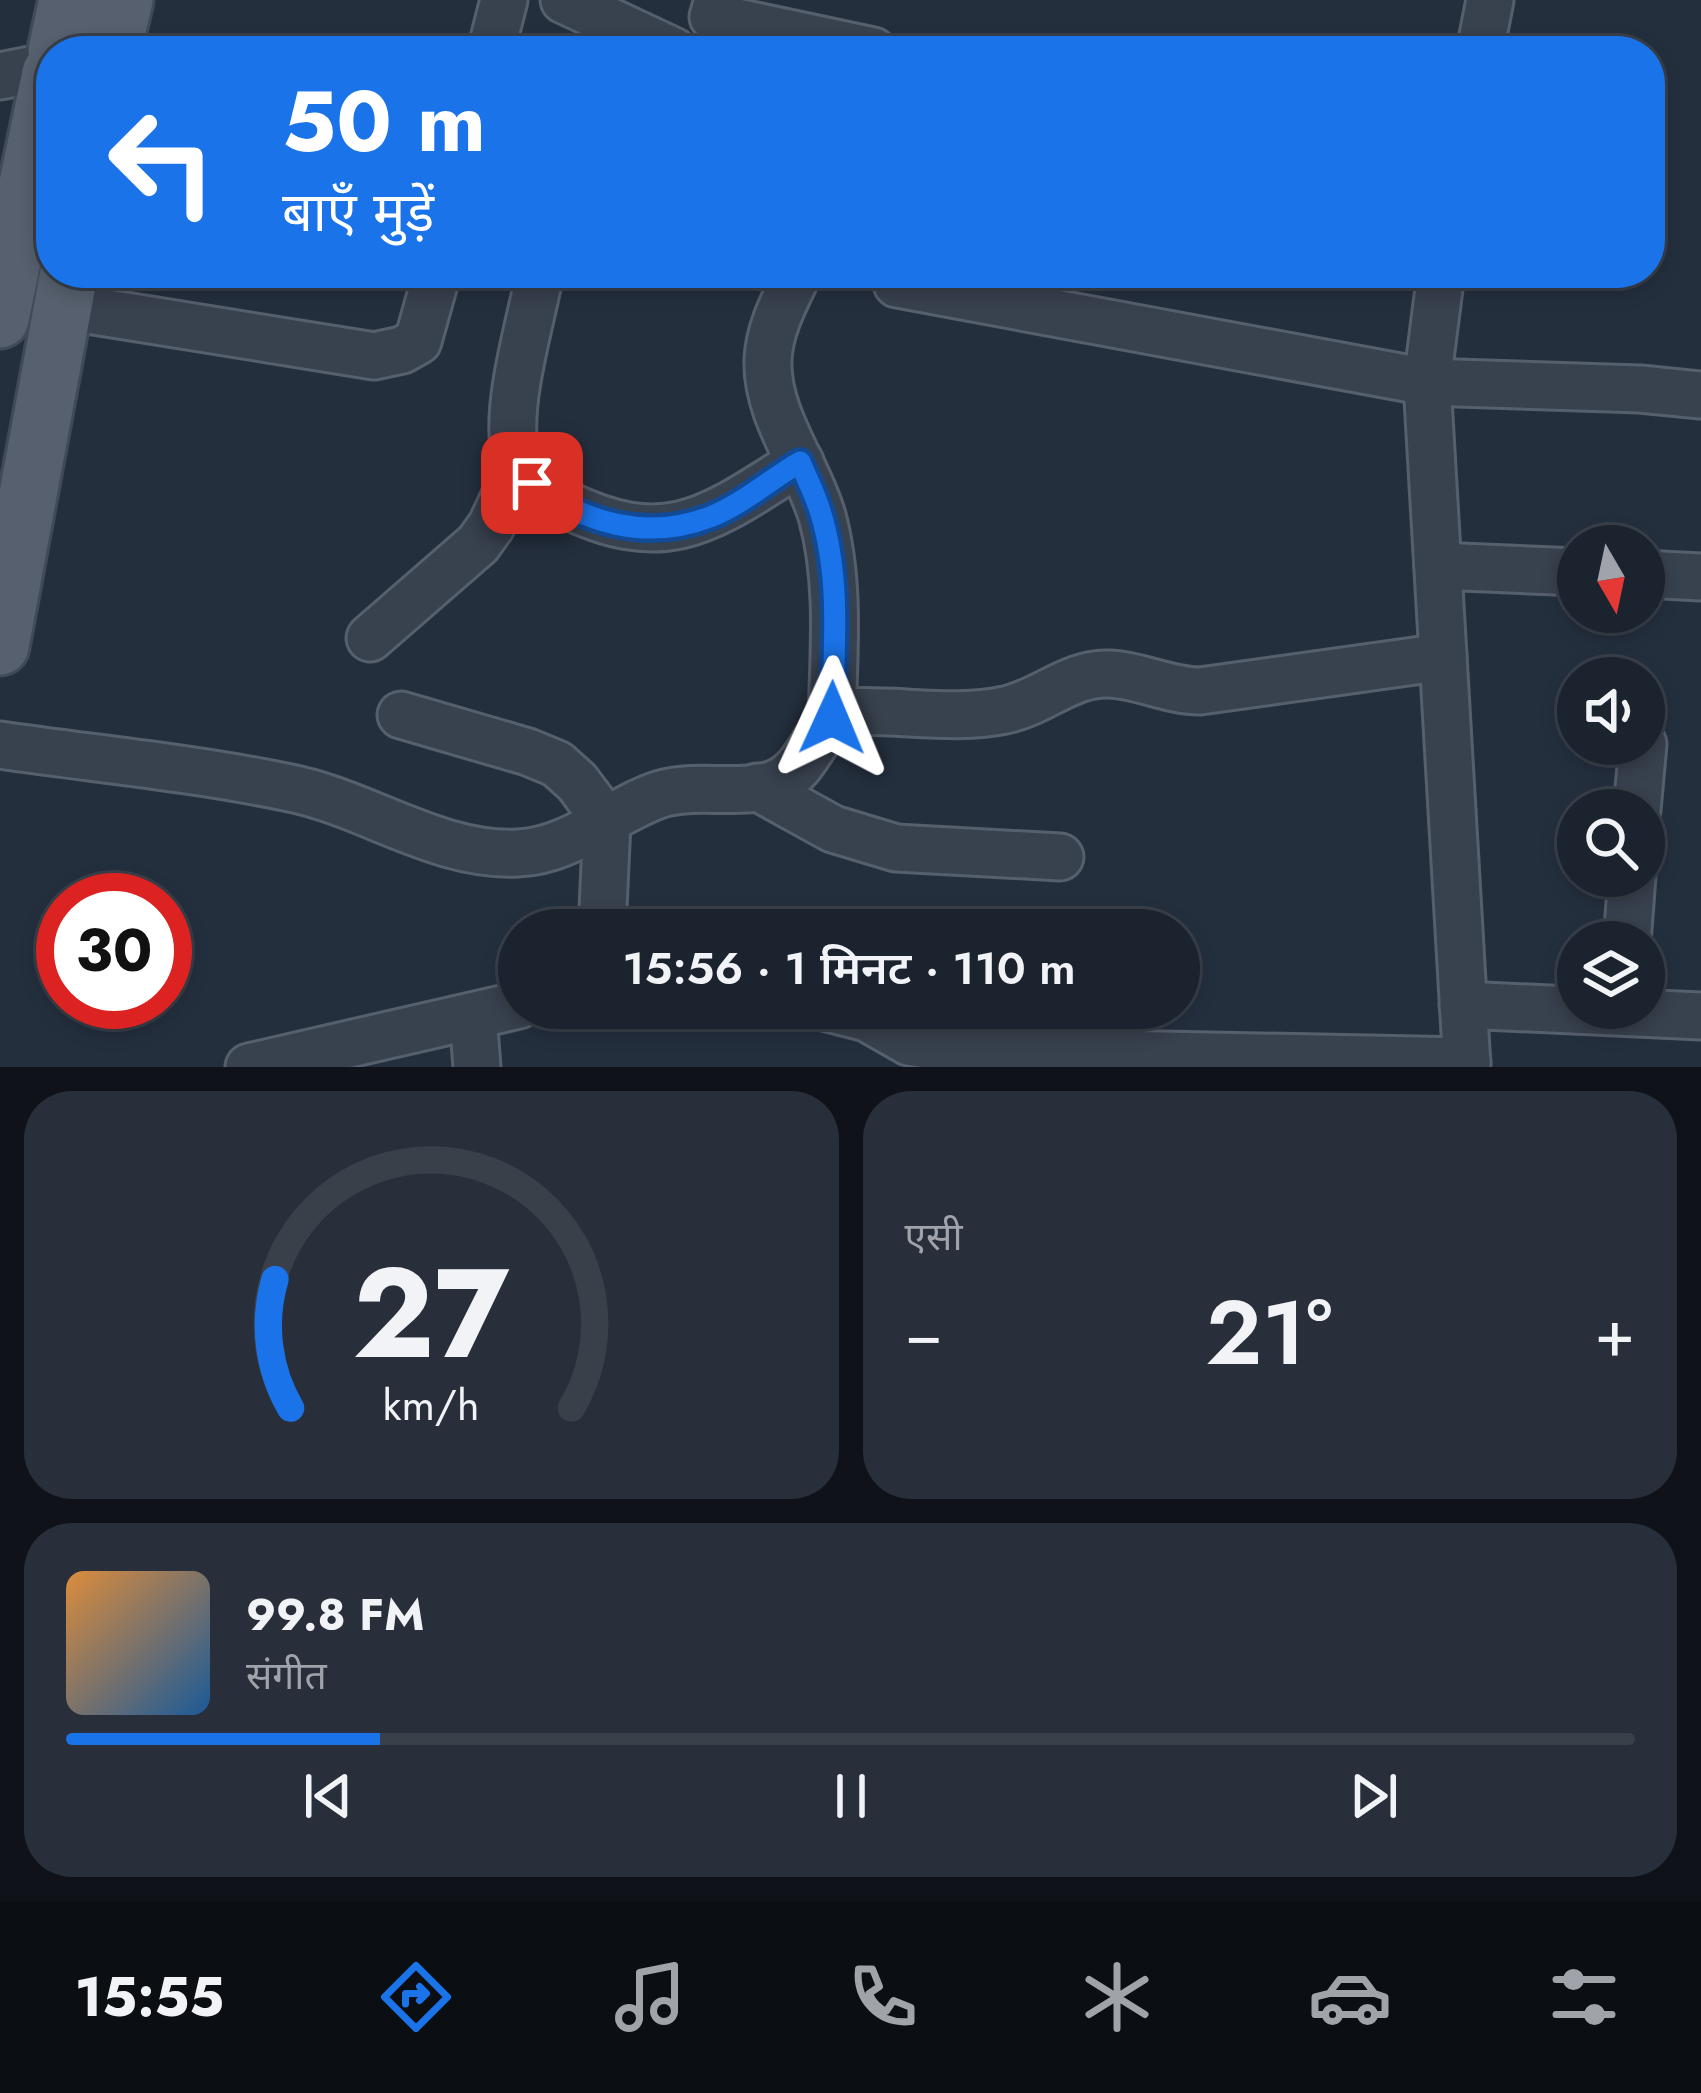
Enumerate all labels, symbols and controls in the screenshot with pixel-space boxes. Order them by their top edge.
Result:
text: 50 m [282,61,486,183]
icon: left [84,84,240,240]
text: बाएँ मुड़ें [282,173,434,251]
pin [481,432,583,534]
icon: arrive [499,450,565,516]
north arrow [1557,525,1665,633]
map controls [1557,525,1665,1029]
position arrow [769,655,895,781]
button: sound [1557,657,1665,765]
button: search [1557,789,1665,897]
speed limit sign: 30 [36,873,192,1029]
button: layers [1557,921,1665,1029]
text: 15:56 · 1 मिनट · 110 m [622,936,1076,1001]
text: एसी [905,1208,963,1265]
text: 27 [353,1223,510,1404]
text: 21° [1205,1268,1332,1398]
text: − [905,1285,943,1381]
text: + [1594,1285,1635,1381]
text: km/h [383,1374,480,1436]
text: 99.8 FM [246,1582,424,1647]
text: संगीत [246,1647,327,1704]
icon: previous [295,1763,361,1829]
icon: pause [818,1763,884,1829]
icon: next [1341,1763,1407,1829]
icon: directions [374,1955,458,2039]
icon: music [608,1955,692,2039]
icon: phone [841,1955,925,2039]
icon: climate [1075,1955,1159,2039]
icon: car [1308,1955,1392,2039]
icon: filters [1542,1955,1626,2039]
text: 15:55 [75,1958,224,2036]

